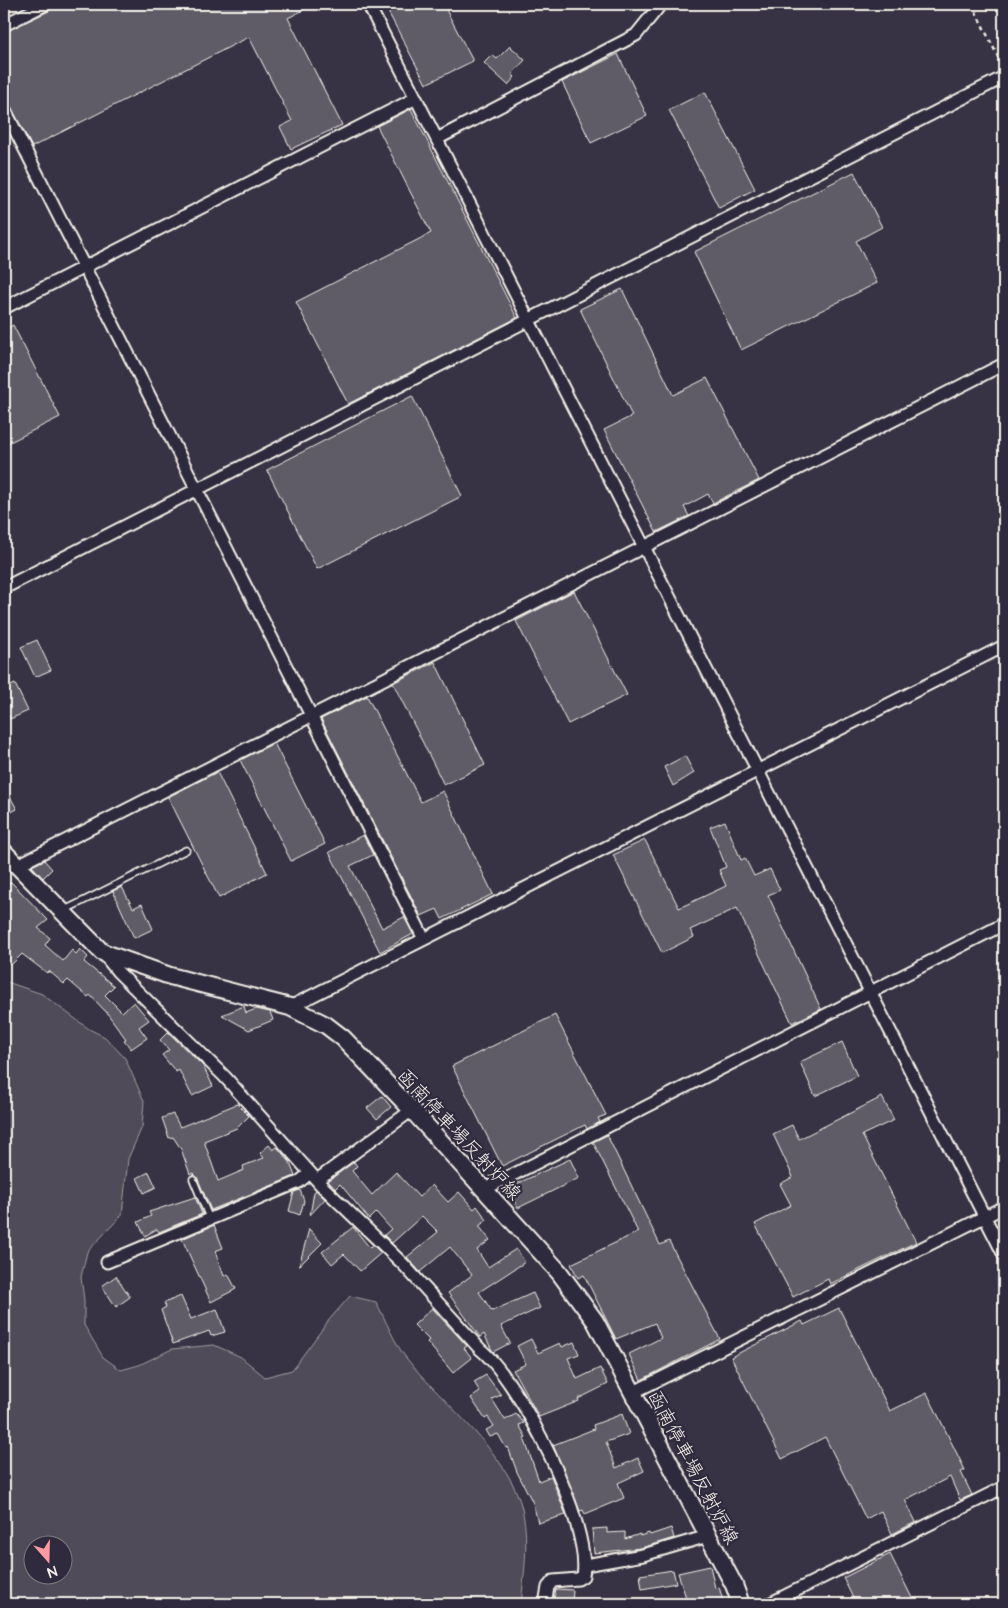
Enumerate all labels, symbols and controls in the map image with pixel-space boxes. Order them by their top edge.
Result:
street label: 函南停車場反射炉線 [391,1063,527,1207]
street label: 函南停車場反射炉線 [641,1386,745,1550]
north arrow [22,1536,72,1586]
text: N [44,1560,60,1582]

